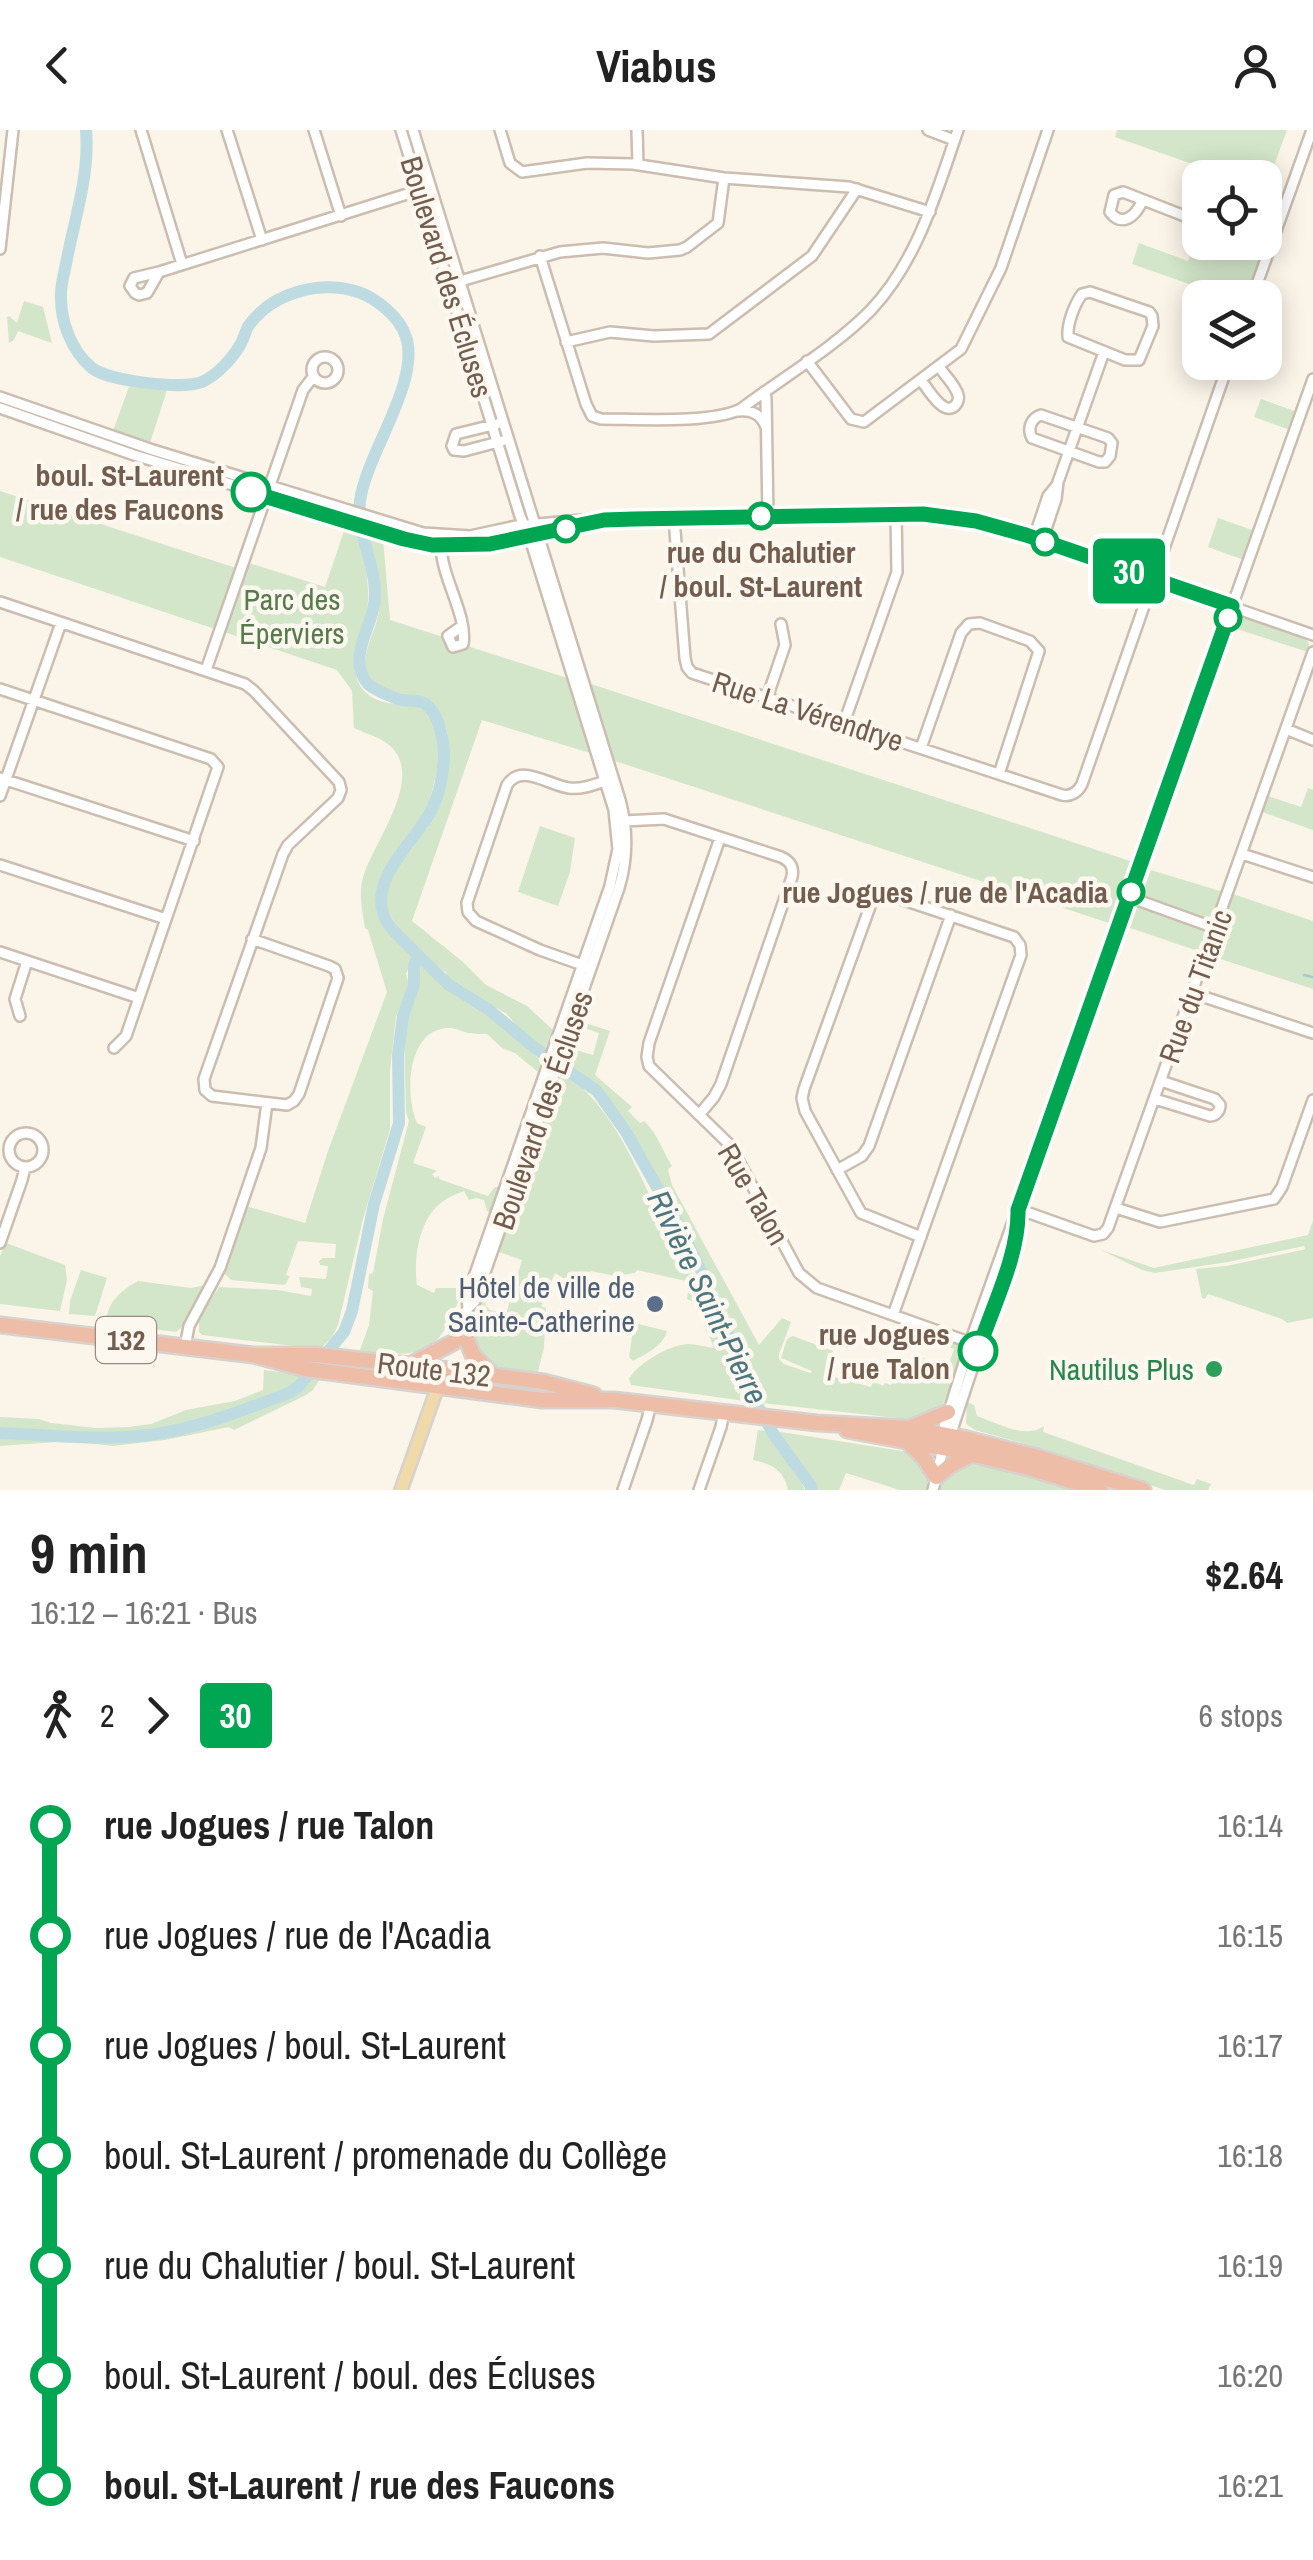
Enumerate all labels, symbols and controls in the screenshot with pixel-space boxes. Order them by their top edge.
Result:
text: Viabus [596,35,717,96]
icon: back [30,38,85,93]
icon: person [1228,38,1283,93]
street label: Boulevard des Écluses [391,152,503,402]
map controls [1182,160,1282,380]
button: locate [1182,160,1282,260]
button: layers [1182,280,1282,380]
place label: boul. St-Laurent / rue des Faucons [16,455,224,529]
marker: boul. St-Laurent / rue des Faucons [232,473,270,511]
marker: rue du Chalutier / boul. St-Laurent [748,503,774,529]
unlabelled marker [553,516,579,542]
unlabelled marker [1032,529,1058,555]
place label: rue du Chalutier / boul. St-Laurent [660,532,862,606]
line badge: 30 [1084,538,1174,604]
text: 30 [1113,548,1145,595]
park label: Parc des Éperviers [239,579,345,653]
unlabelled marker [1215,605,1241,631]
street label: Rue La Vérendrye [708,661,908,761]
place label: rue Jogues / rue de l'Acadia [782,872,1108,912]
marker: rue Jogues / rue de l'Acadia [1118,879,1144,905]
street label: Rue du Titanic [1149,904,1241,1068]
street label: Boulevard des Écluses [482,985,602,1235]
street label: Rue Talon [709,1136,799,1252]
water label: Rivière Saint-Pierre [638,1183,778,1411]
place label: Hôtel de ville de Sainte-Catherine [448,1267,635,1341]
marker: Hôtel de ville de Sainte-Catherine [644,1293,666,1315]
place label: rue Jogues / rue Talon [819,1314,950,1388]
road number: 132 [96,1317,156,1363]
marker: rue Jogues / rue Talon [959,1332,997,1370]
street label: Route 132 [375,1342,493,1396]
place label: Nautilus Plus [1049,1349,1194,1389]
marker: Nautilus Plus [1203,1358,1225,1380]
text: 9 min [30,1516,148,1590]
text: $2.64 [1205,1550,1283,1601]
text: 16:12 – 16:21 · Bus [30,1591,258,1634]
icon: walk [30,1688,85,1743]
icon: forward [130,1688,185,1743]
text: 30 [220,1692,252,1739]
text: 2 [100,1694,115,1737]
text: 6 stops [1198,1694,1283,1737]
text: rue Jogues / rue Talon [104,1800,434,1851]
text: 16:14 [1217,1804,1283,1847]
text: rue Jogues / rue de l'Acadia [104,1910,491,1961]
text: 16:15 [1217,1914,1283,1957]
text: rue Jogues / boul. St-Laurent [104,2020,506,2071]
text: 16:17 [1217,2024,1283,2067]
text: boul. St-Laurent / promenade du Collège [104,2130,667,2181]
text: 16:18 [1217,2134,1283,2177]
text: rue du Chalutier / boul. St-Laurent [104,2240,575,2291]
text: 16:19 [1217,2244,1283,2287]
text: boul. St-Laurent / boul. des Écluses [104,2350,596,2401]
text: 16:20 [1217,2354,1283,2397]
text: boul. St-Laurent / rue des Faucons [104,2460,615,2511]
text: 16:21 [1217,2464,1283,2507]

